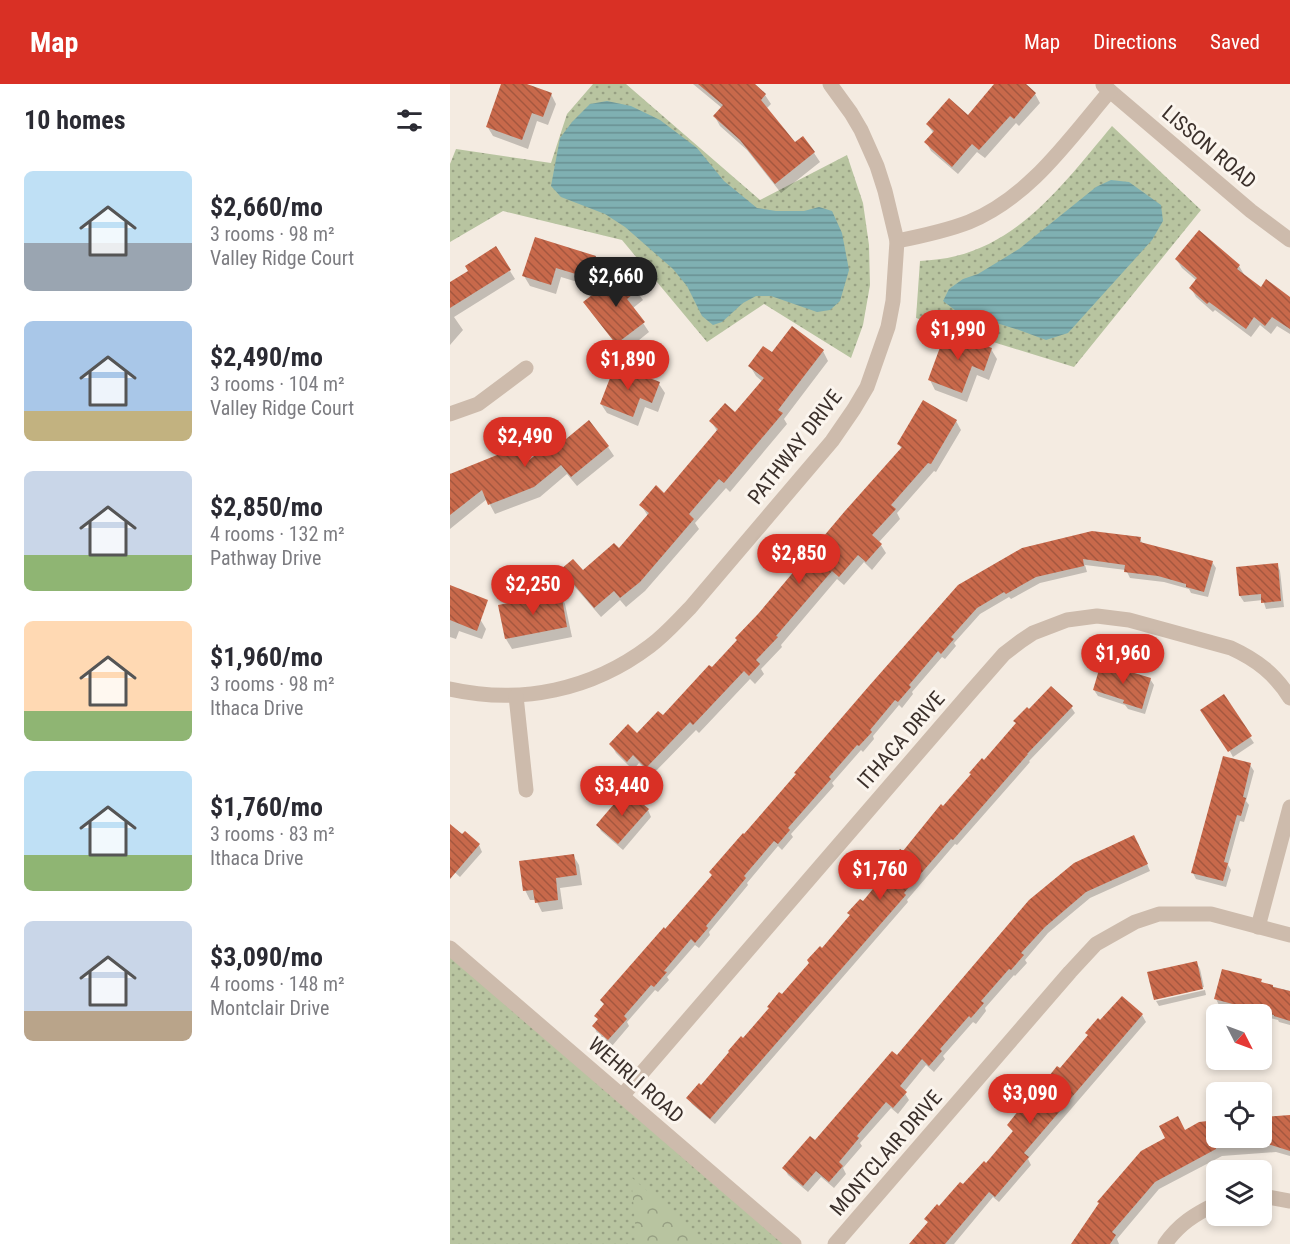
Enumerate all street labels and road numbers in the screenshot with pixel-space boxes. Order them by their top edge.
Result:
street label: LISSON ROAD [1157,101,1261,193]
street label: PATHWAY DRIVE [743,385,847,509]
street label: ITHACA DRIVE [852,687,950,793]
street label: WEHRLI ROAD [583,1032,689,1128]
street label: MONTCLAIR DRIVE [825,1086,947,1220]

